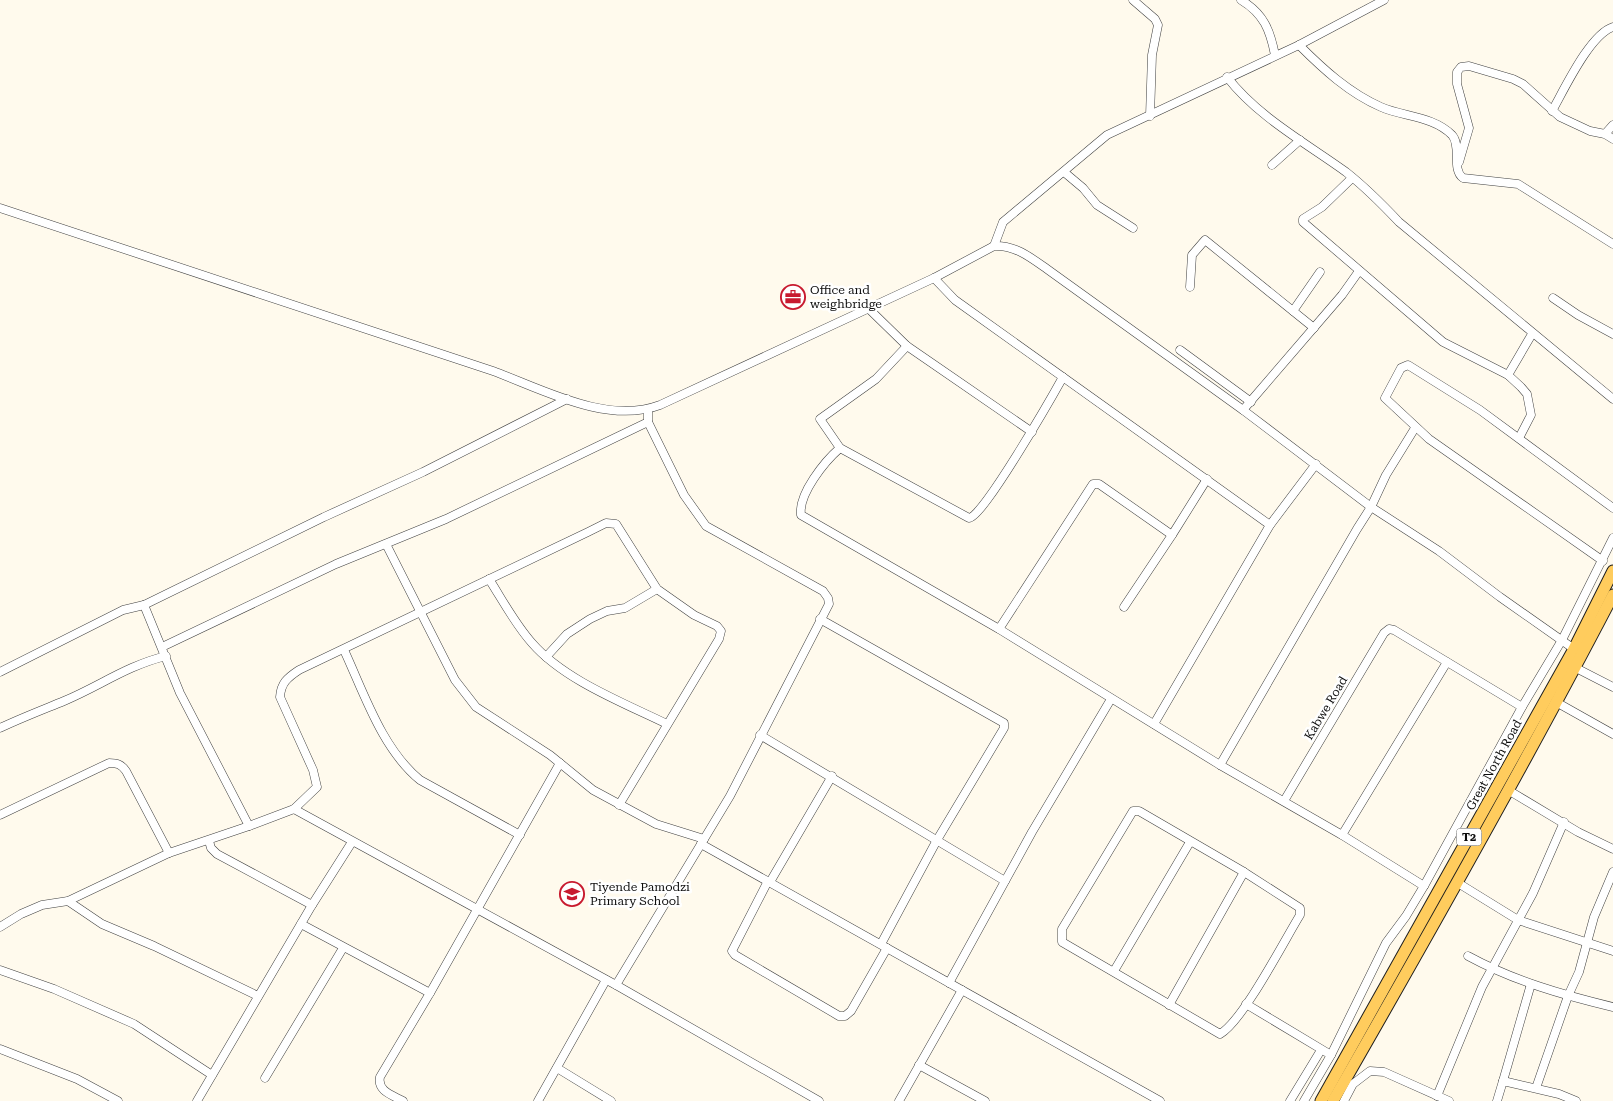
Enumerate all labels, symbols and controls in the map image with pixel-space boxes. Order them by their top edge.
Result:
place label: Office and weighbridge [810,283,882,311]
office icon: Office and weighbridge [780,284,806,310]
street label: Kabwe Road [1302,674,1351,742]
street label: Great North Road [1463,717,1525,813]
road number: T2 [1456,829,1482,846]
place label: Tiyende Pamodzi Primary School [590,880,690,908]
school or university icon: Tiyende Pamodzi Primary School [559,881,585,907]

